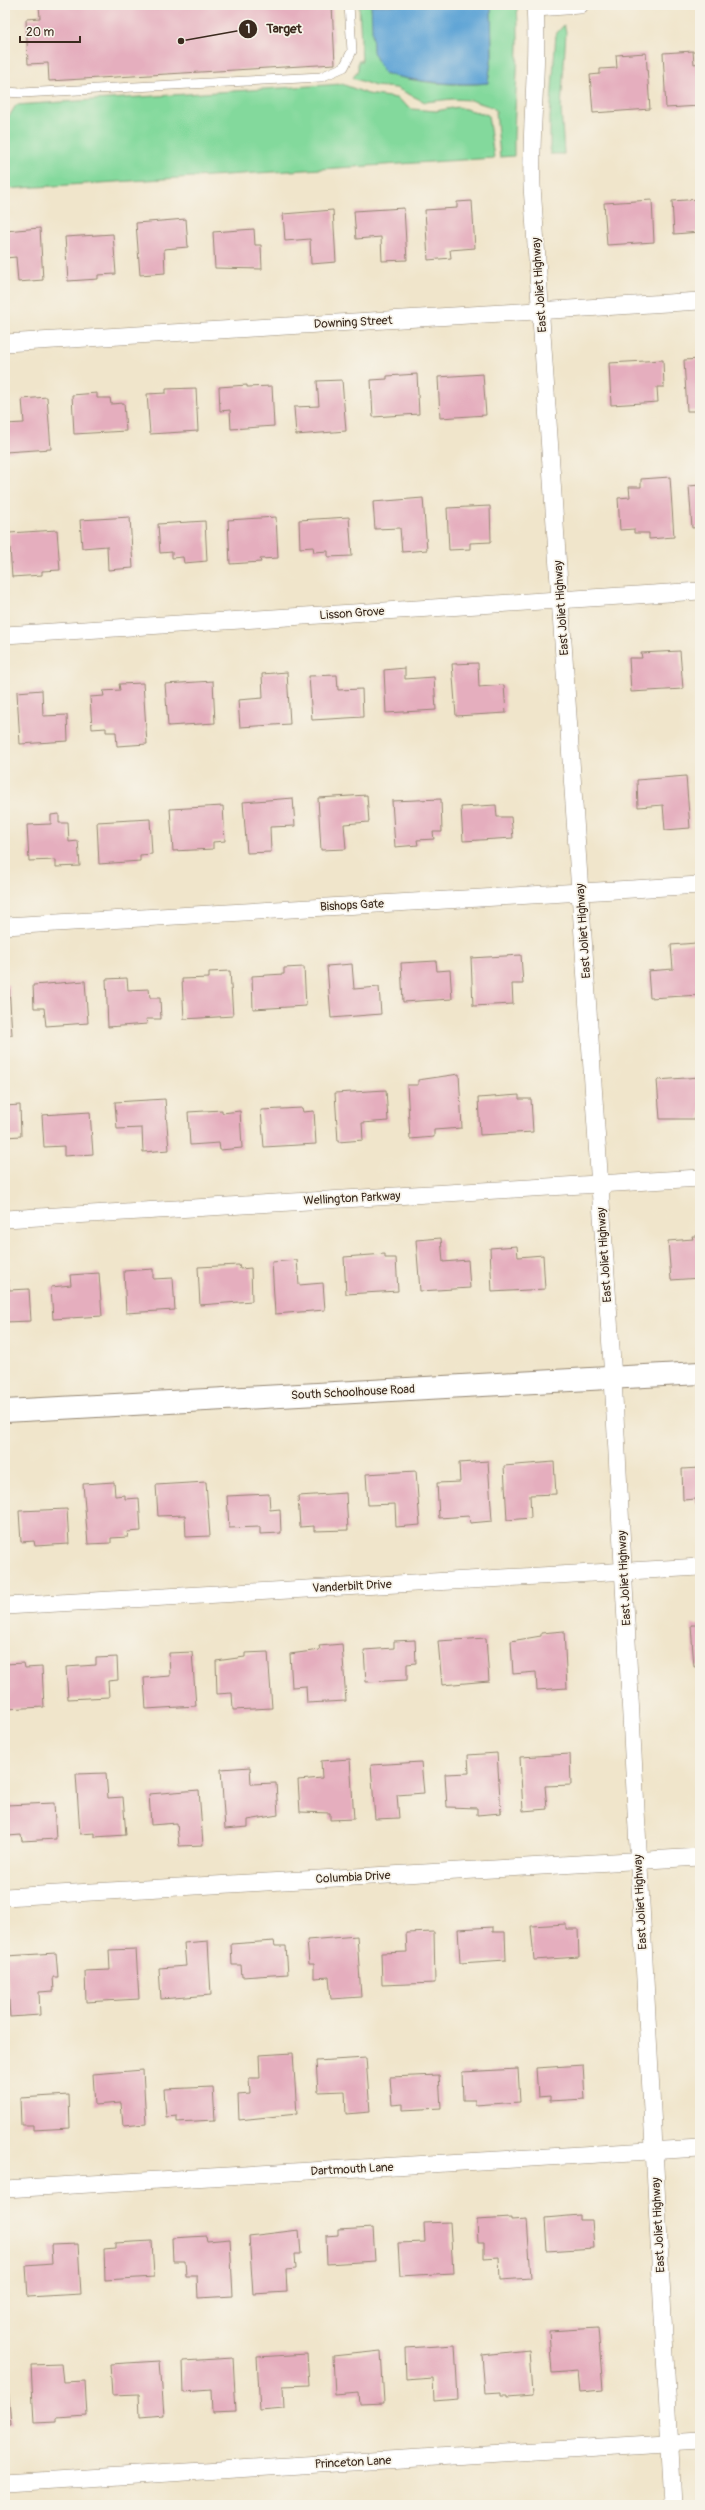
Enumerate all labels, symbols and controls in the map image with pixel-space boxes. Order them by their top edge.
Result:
callout: Target [238,16,310,41]
scale bar [20,18,80,44]
text: Target [265,21,302,37]
text: 1 [246,22,250,37]
text: 20 m [26,25,55,40]
street label: East Joliet Highway [529,237,550,333]
street label: Downing Street [313,313,393,332]
street label: East Joliet Highway [551,560,572,656]
street label: Lisson Grove [319,604,385,623]
street label: East Joliet Highway [573,883,594,979]
street label: Bishops Gate [320,896,384,915]
street label: Wellington Parkway [303,1188,401,1209]
street label: East Joliet Highway [594,1207,615,1303]
street label: South Schoolhouse Road [291,1382,415,1403]
street label: East Joliet Highway [615,1530,634,1626]
street label: Vanderbilt Drive [312,1577,392,1596]
street label: East Joliet Highway [631,1854,650,1950]
street label: Columbia Drive [315,1868,391,1887]
street label: Dartmouth Lane [310,2160,394,2179]
street label: East Joliet Highway [649,2177,668,2273]
street label: Princeton Lane [314,2453,392,2472]

